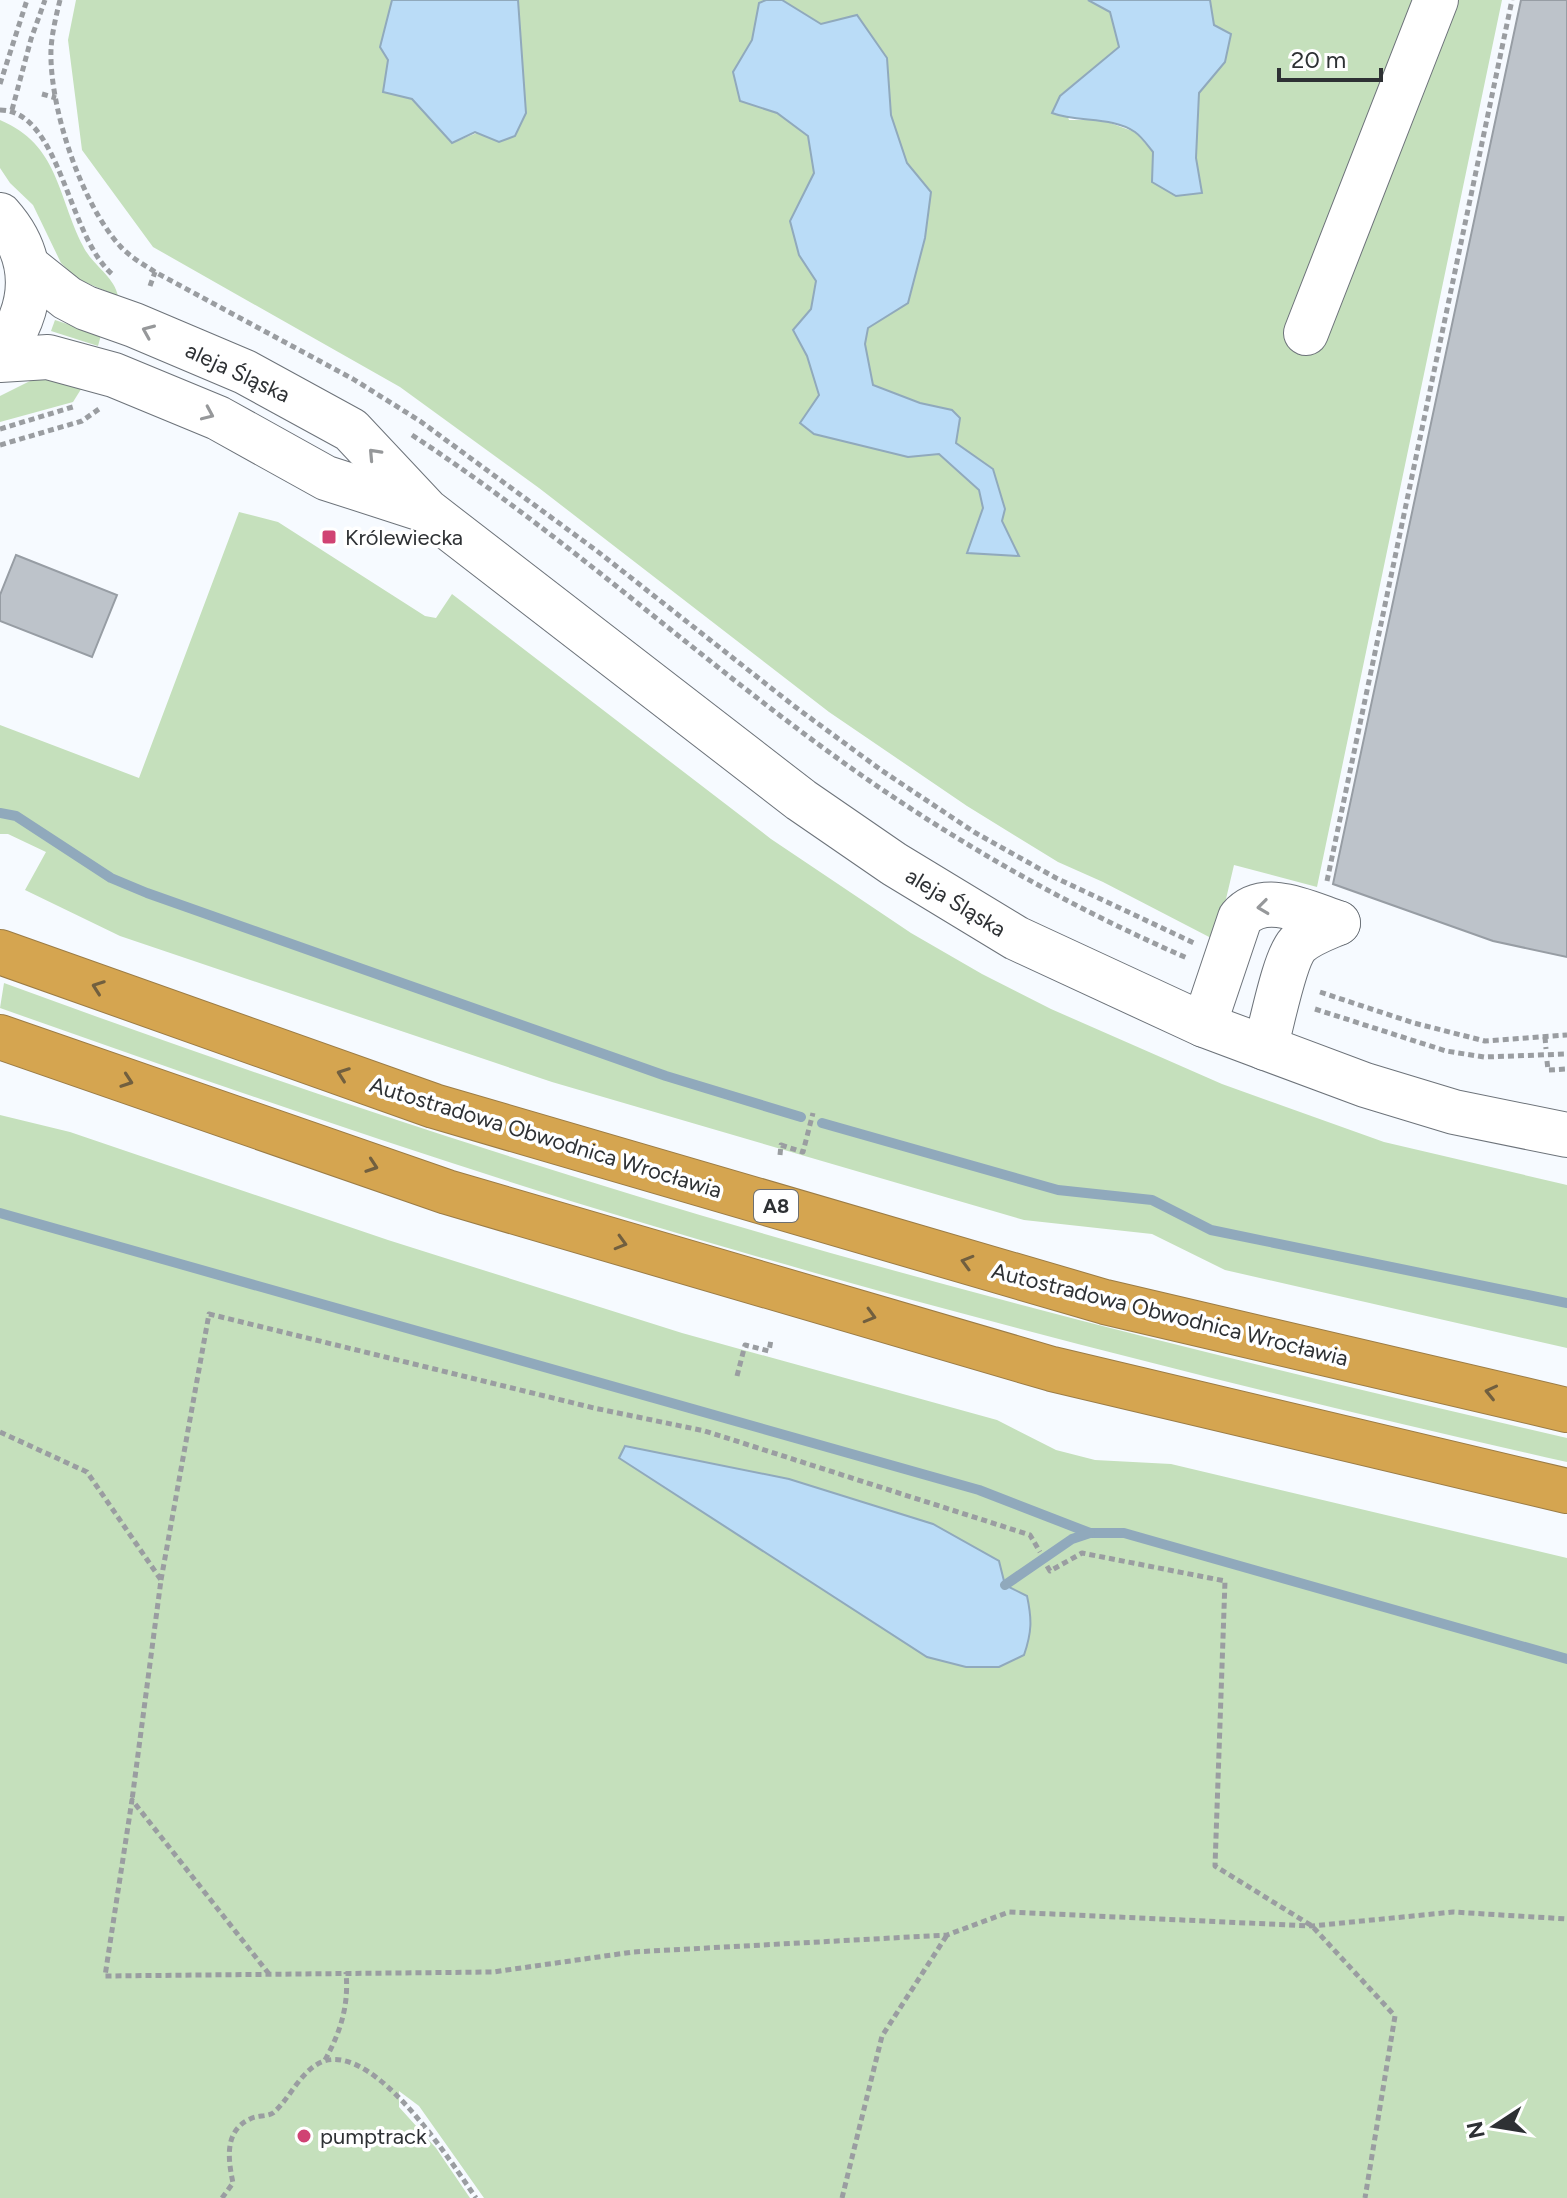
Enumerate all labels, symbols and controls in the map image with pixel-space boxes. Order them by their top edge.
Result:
scale bar [1279,32,1381,82]
text: 20 m [1291,45,1346,74]
one-way arrow [141,324,156,340]
street label: aleja Śląska [181,337,294,408]
one-way arrow [199,404,214,420]
one-way arrow [369,449,383,463]
place label: Królewiecka [345,524,463,551]
marker: Królewiecka [320,528,338,546]
street label: aleja Śląska [901,862,1011,943]
one-way arrow [1256,898,1269,915]
one-way arrow [92,980,106,997]
one-way arrow [337,1067,351,1084]
one-way arrow [119,1071,133,1087]
street label: Autostradowa Obwodnica Wrocławia [367,1071,725,1204]
one-way arrow [364,1156,378,1173]
road number: A8 [754,1190,798,1222]
one-way arrow [613,1234,627,1250]
one-way arrow [961,1255,975,1271]
street label: Autostradowa Obwodnica Wrocławia [989,1257,1351,1372]
one-way arrow [863,1307,876,1323]
one-way arrow [1485,1384,1498,1401]
north arrow [1455,2086,1535,2166]
text: N [1461,2119,1491,2141]
place label: pumptrack [320,2123,427,2150]
marker: pumptrack [295,2127,313,2145]

